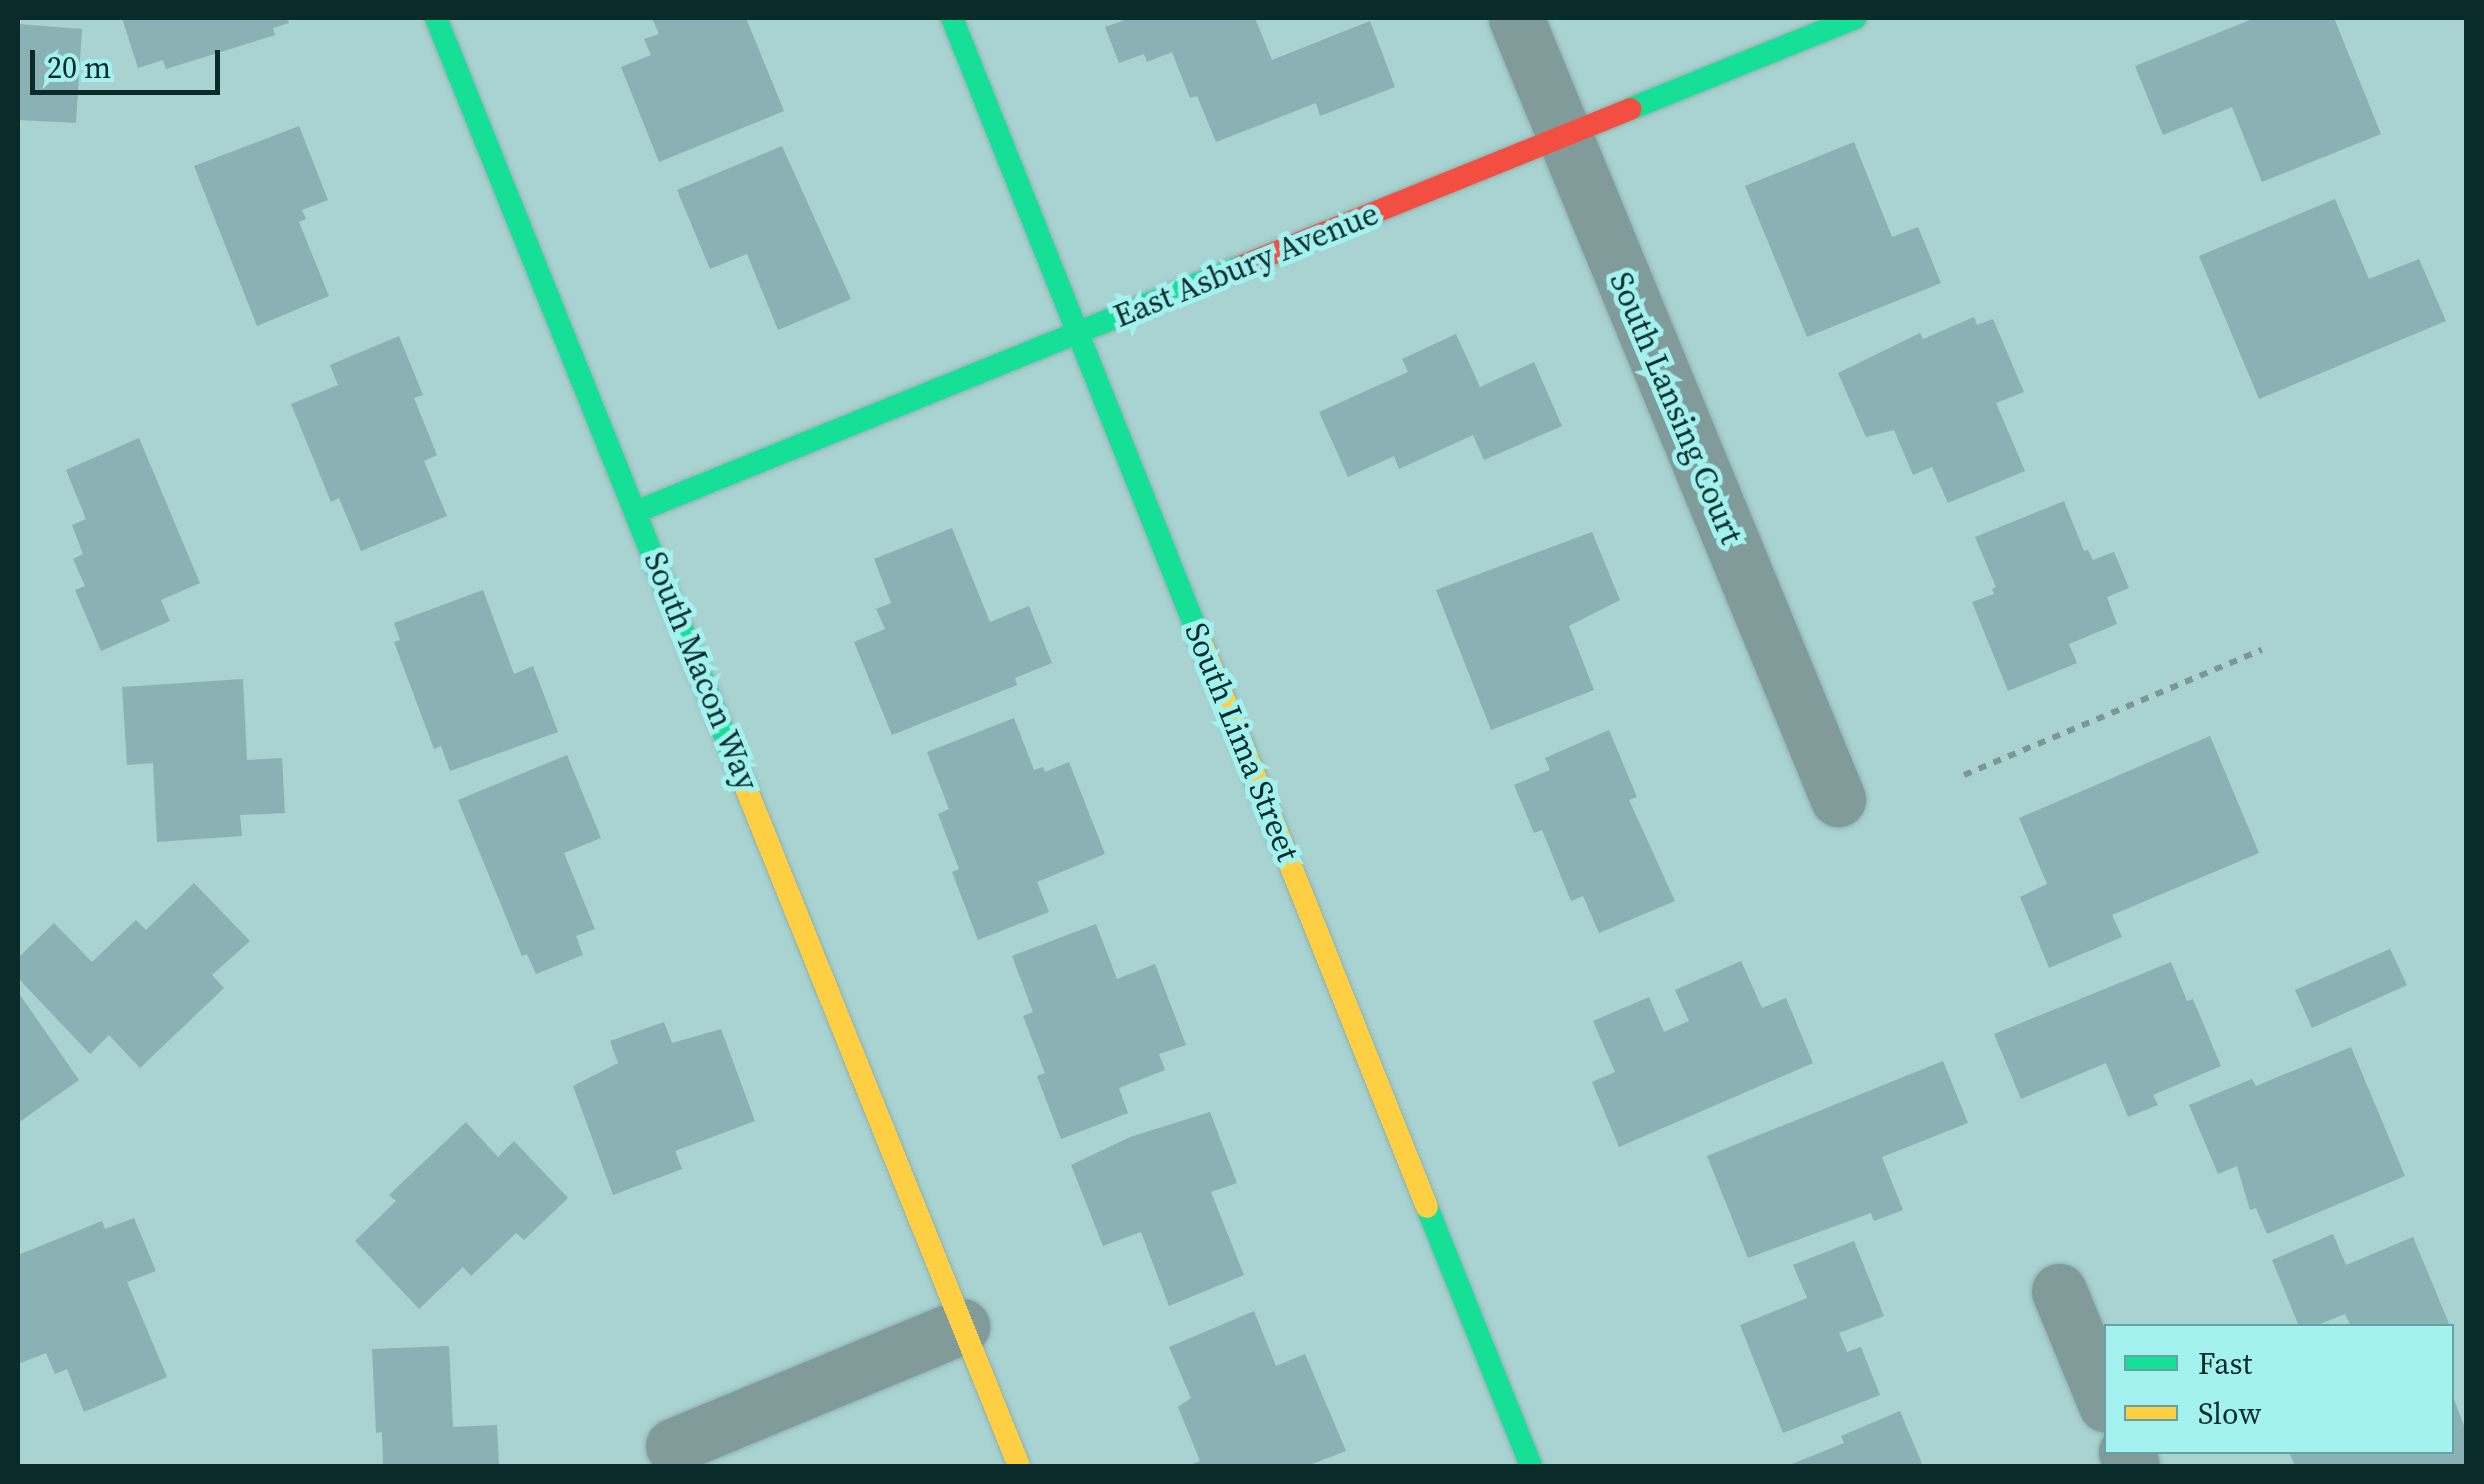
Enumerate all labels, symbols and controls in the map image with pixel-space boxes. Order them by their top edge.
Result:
scale bar [35,30,225,92]
text: 20 m [47,47,111,88]
street label: East Asbury Avenue [1108,194,1384,336]
street label: South Lansing Court [1601,266,1751,550]
street label: South Macon Way [635,546,767,796]
street label: South Lima Street [1177,617,1307,867]
legend [2104,1324,2454,1454]
text: Fast [2198,1343,2252,1384]
text: Slow [2198,1393,2261,1434]

